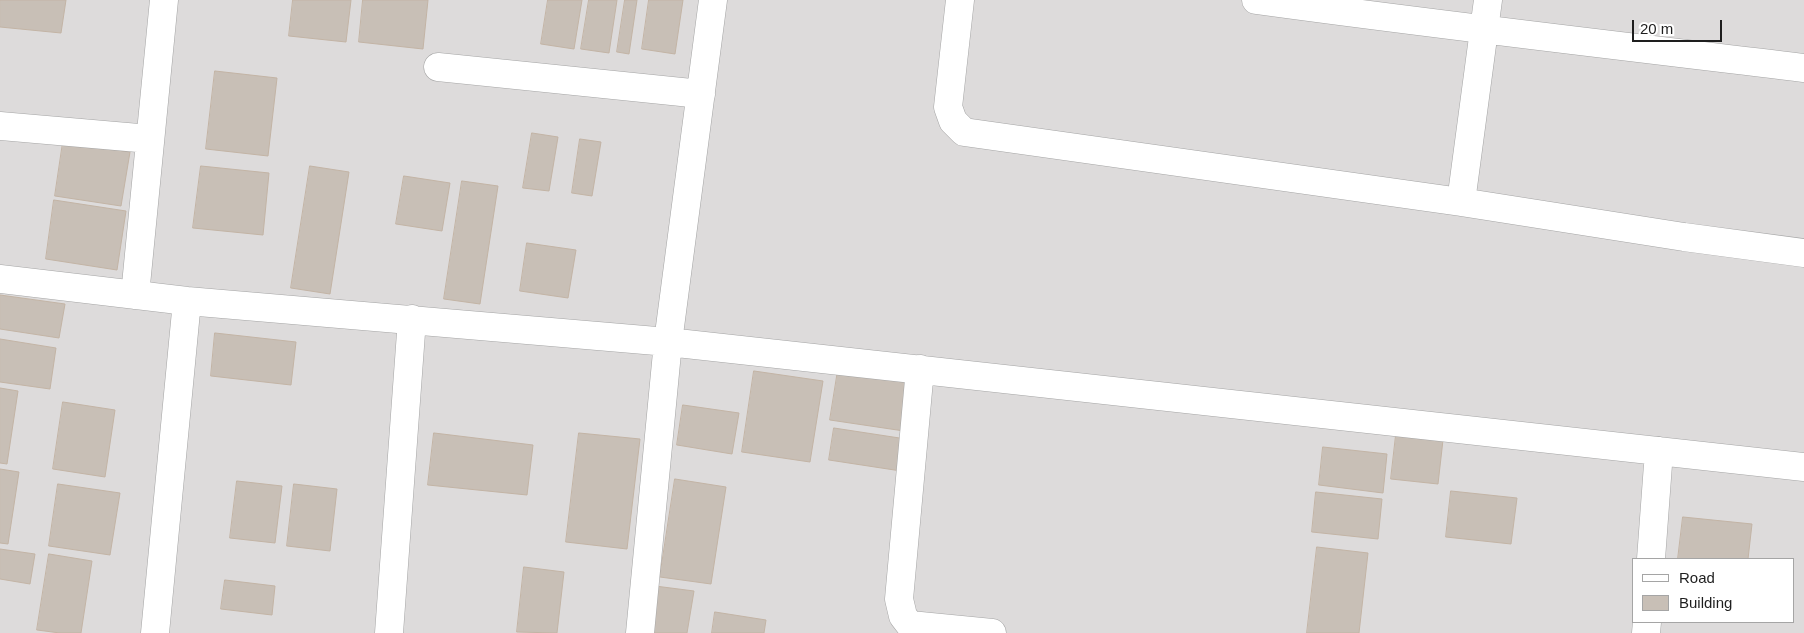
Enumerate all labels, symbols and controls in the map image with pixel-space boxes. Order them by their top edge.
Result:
scale bar [1634,10,1724,42]
text: 20 m [1640,20,1673,37]
legend [1632,558,1794,623]
text: Road [1679,569,1715,586]
text: Building [1679,594,1732,611]

